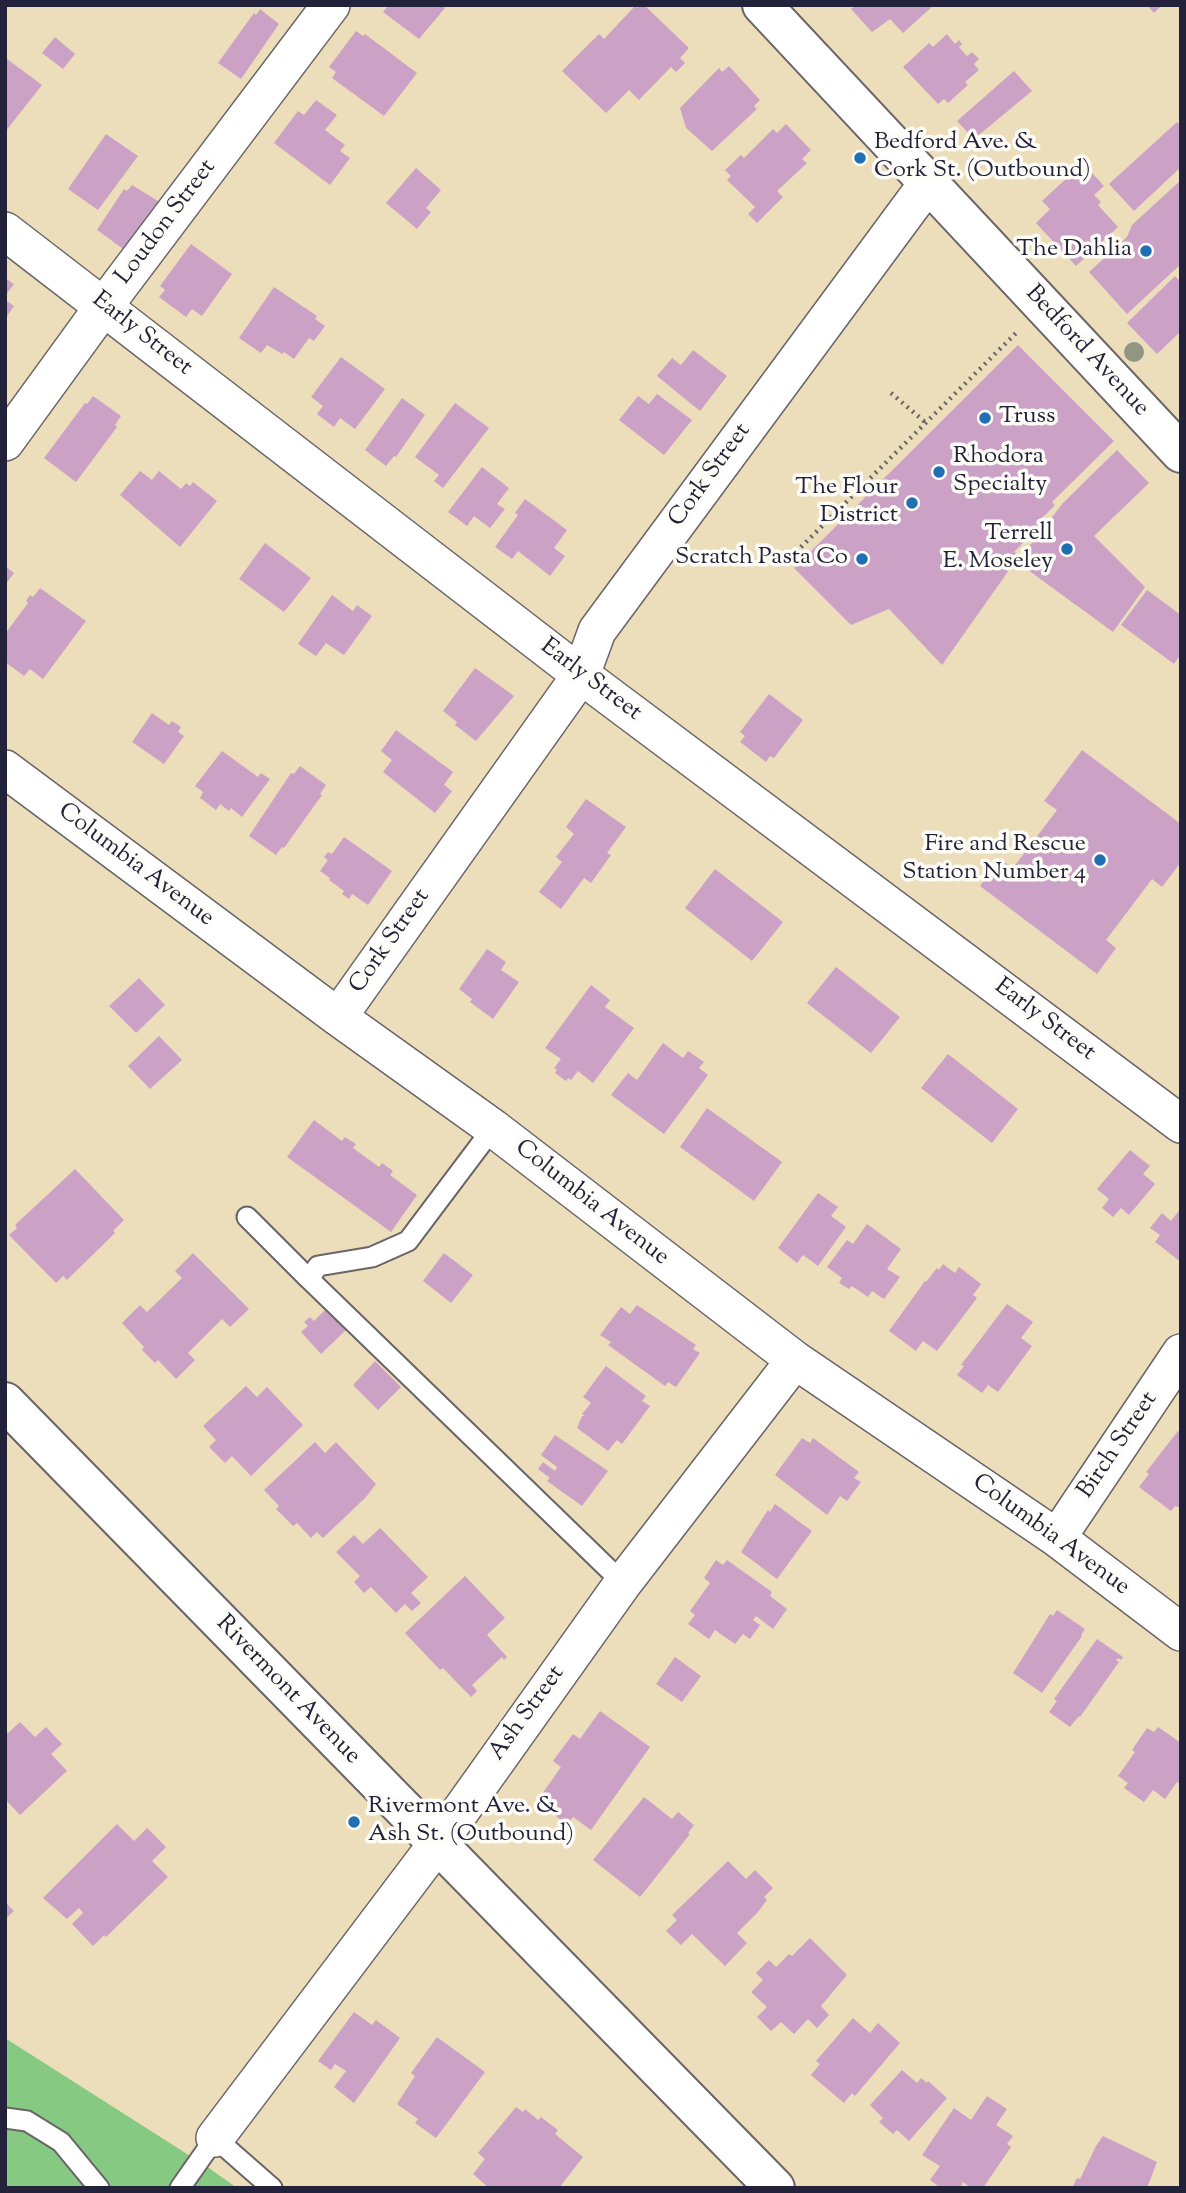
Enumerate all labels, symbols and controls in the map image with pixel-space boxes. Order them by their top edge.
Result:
place label: Bedford Ave. & Cork St. (Outbound) [874,130,1091,186]
marker: Bedford Ave. & Cork St. (Outbound) [852,150,868,166]
street label: Loudon Street [111,155,223,291]
place label: The Dahlia [1016,237,1132,265]
marker: The Dahlia [1138,243,1154,259]
street label: Bedford Avenue [1018,281,1154,423]
street label: Early Street [85,287,197,383]
place label: Truss [999,404,1055,432]
marker: Truss [977,410,993,426]
street label: Cork Street [664,419,758,533]
place label: Rhodora Specialty [953,444,1047,500]
marker: Rhodora Specialty [931,464,947,480]
place label: The Flour District [795,475,898,531]
marker: The Flour District [904,495,920,511]
place label: Terrell E. Moseley [943,521,1053,577]
marker: Terrell E. Moseley [1059,541,1075,557]
place label: Scratch Pasta Co [675,545,848,573]
marker: Scratch Pasta Co [854,551,870,567]
street label: Early Street [534,634,646,728]
street label: Columbia Avenue [51,798,219,934]
place label: Fire and Rescue Station Number 4 [902,832,1086,888]
marker: Fire and Rescue Station Number 4 [1092,852,1108,868]
street label: Cork Street [345,884,437,1000]
street label: Early Street [988,974,1100,1068]
street label: Columbia Avenue [508,1135,674,1273]
street label: Birch Street [1073,1387,1165,1505]
street label: Columbia Avenue [966,1469,1134,1603]
street label: Rivermont Avenue [209,1610,365,1772]
street label: Ash Street [484,1661,572,1767]
place label: Rivermont Ave. & Ash St. (Outbound) [368,1794,574,1850]
marker: Rivermont Ave. & Ash St. (Outbound) [346,1814,362,1830]

